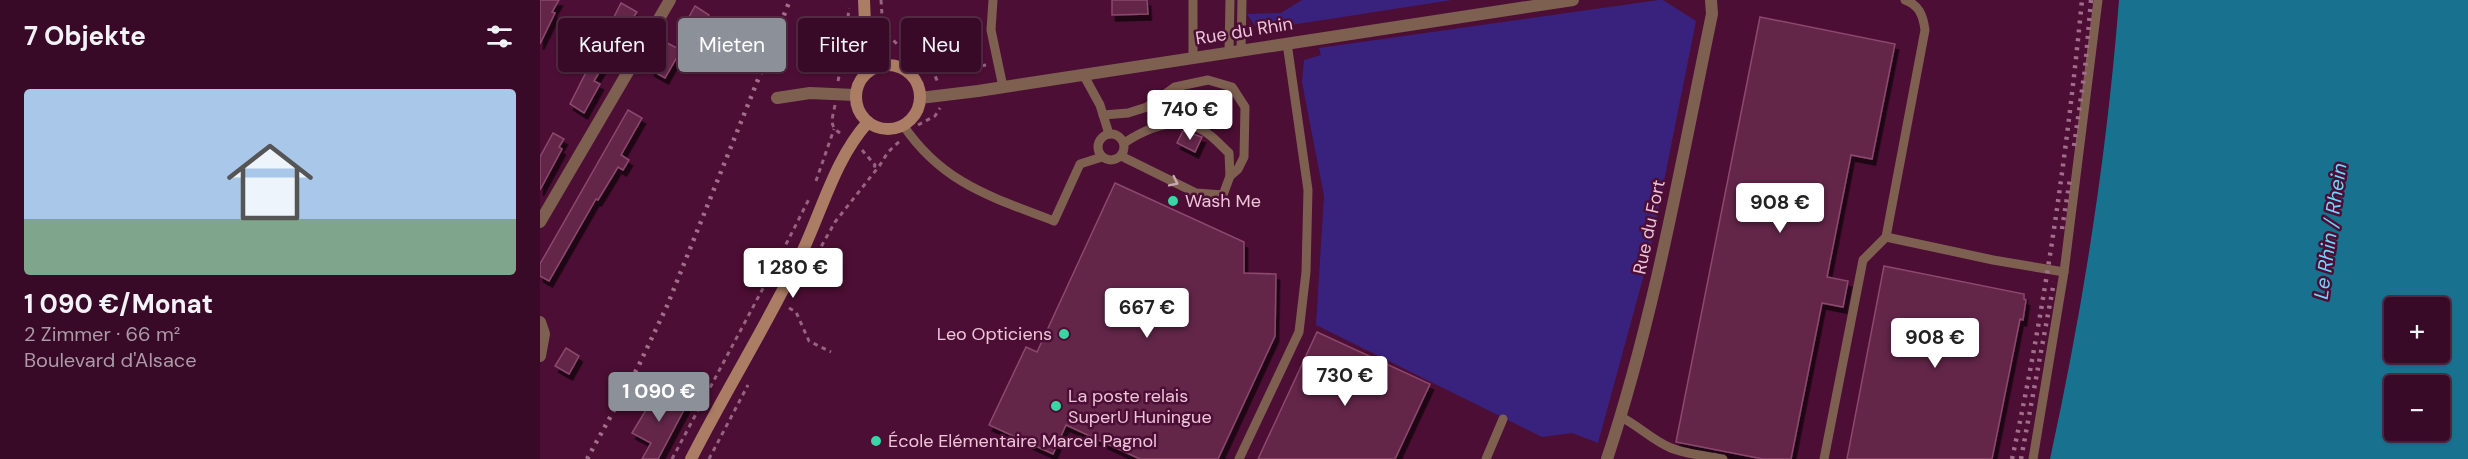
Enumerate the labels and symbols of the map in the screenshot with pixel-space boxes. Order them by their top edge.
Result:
street label: Rue du Rhin [1194,11,1294,51]
pin: 740 € [1148,90,1232,141]
water label: Le Rhin / Rhein [2308,161,2352,301]
one-way arrow [1167,174,1178,186]
street label: Rue du Fort [1627,178,1671,276]
pin: 908 € [1738,183,1822,234]
place label: Wash Me [1185,189,1261,213]
marker: Wash Me [1166,194,1180,208]
pin: 1 280 € [738,248,848,299]
pin: 667 € [1105,288,1189,339]
pin: 908 € [1893,318,1977,369]
place label: Leo Opticiens [937,322,1052,346]
marker: Leo Opticiens [1057,327,1071,341]
pin: 730 € [1303,356,1387,407]
pin: 1 090 € [604,372,714,423]
place label: La poste relais SuperU Huningue [1068,384,1212,429]
marker: La poste relais SuperU Huningue [1049,399,1063,413]
place label: École Elémentaire Marcel Pagnol [888,429,1157,453]
marker: École Elémentaire Marcel Pagnol [869,434,883,448]

